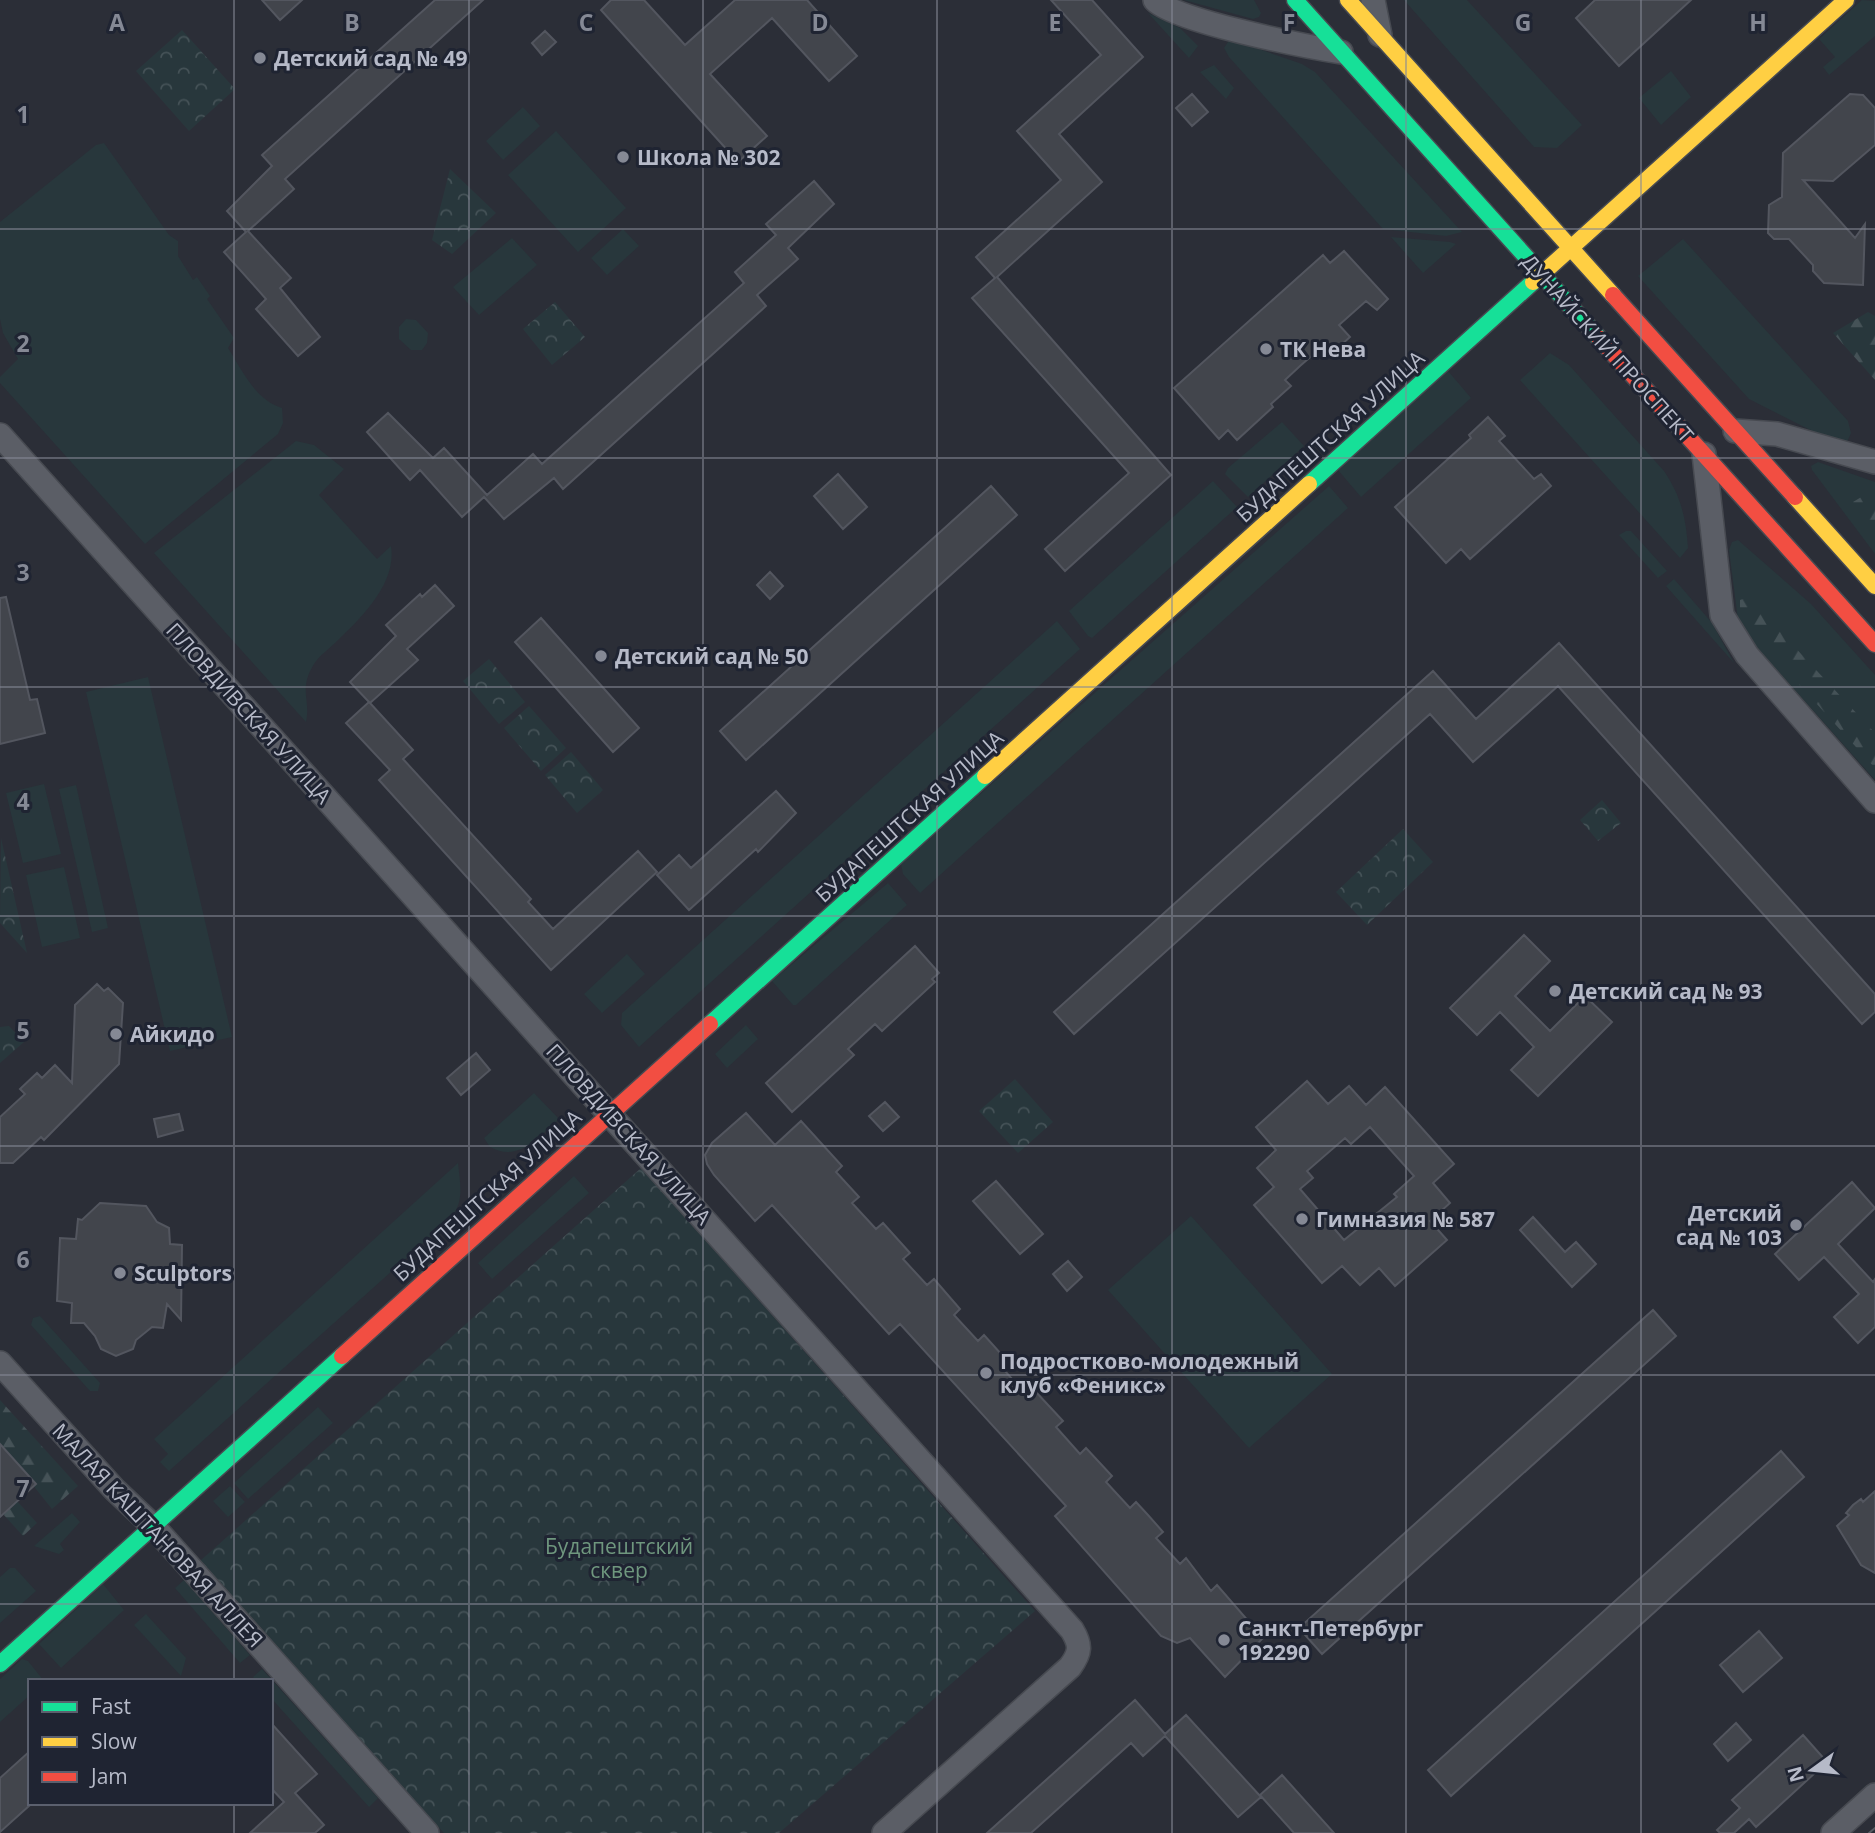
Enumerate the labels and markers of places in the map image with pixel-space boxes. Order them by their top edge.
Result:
place label: Детский сад № 49 [274,44,468,72]
marker: Детский сад № 49 [252,50,268,66]
place label: Школа № 302 [637,143,780,171]
marker: Школа № 302 [615,149,631,165]
place label: ТК Нева [1280,335,1366,363]
marker: ТК Нева [1258,341,1274,357]
place label: Детский сад № 50 [615,642,809,670]
marker: Детский сад № 50 [593,648,609,664]
place label: Детский сад № 93 [1569,977,1763,1005]
marker: Детский сад № 93 [1547,983,1563,999]
place label: Айкидо [130,1020,215,1048]
marker: Айкидо [108,1026,124,1042]
place label: Детский сад № 103 [1676,1199,1782,1251]
place label: Гимназия № 587 [1316,1205,1495,1233]
marker: Гимназия № 587 [1294,1211,1310,1227]
marker: Детский сад № 103 [1788,1217,1804,1233]
place label: Sculptors [134,1259,232,1287]
marker: Sculptors [112,1265,128,1281]
place label: Подростково-молодежный клуб «Феникс» [1000,1347,1299,1399]
marker: Подростково-молодежный клуб «Феникс» [978,1365,994,1381]
place label: Санкт-Петербург 192290 [1238,1614,1423,1666]
marker: Санкт-Петербург 192290 [1216,1632,1232,1648]

